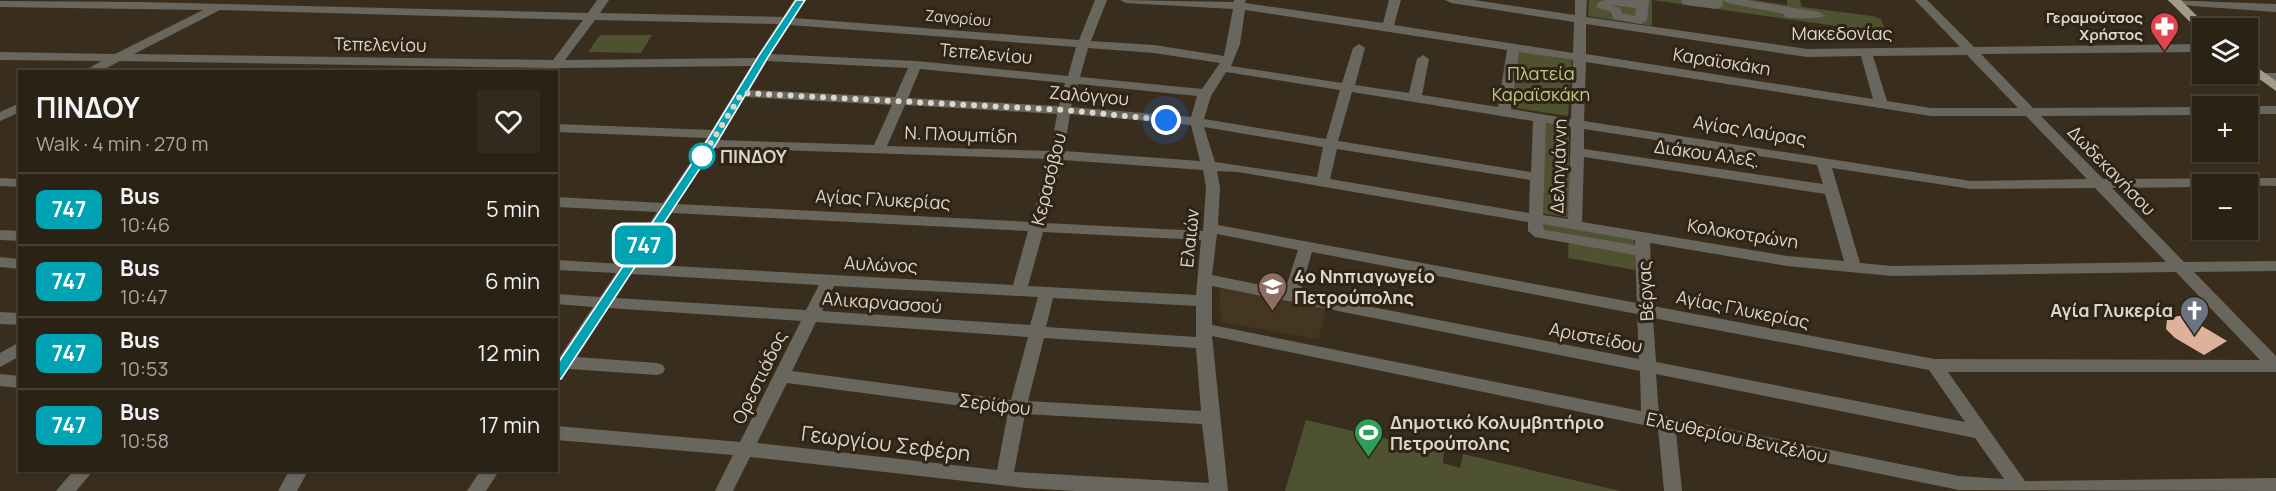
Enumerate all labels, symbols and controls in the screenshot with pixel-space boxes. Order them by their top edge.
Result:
street label: Ζαγορίου [924,5,992,31]
place label: Γεραμούτσος Χρήστος [2046,7,2143,45]
pharmacy icon: Γεραμούτσος Χρήστος [2148,10,2180,52]
map controls [2192,18,2258,240]
button: layers [2192,18,2258,84]
street label: Μακεδονίας [1792,21,1893,45]
street label: Τεπελενίου [333,31,427,57]
street label: Τεπελενίου [939,37,1033,69]
street label: Καραϊσκάκη [1671,41,1773,81]
park label: Πλατεία Καραϊσκάκη [1492,61,1590,106]
street label: Ζαλόγγου [1048,80,1130,110]
text: ΠΙΝΔΟΥ [36,88,140,126]
button: heart [477,90,540,153]
button: + [2192,96,2258,162]
your location [1151,105,1181,135]
street label: Αγίας Λαύρας [1692,109,1808,151]
street label: Δεληγιάννη [1544,118,1572,214]
street label: N. Πλουμπίδη [904,120,1018,148]
street label: Δωδεκανήσου [2063,120,2161,220]
text: Walk · 4 min · 270 m [36,130,208,157]
street label: Κερασόβου [1025,130,1071,228]
street label: Διάκου Αλεξ. [1653,134,1761,172]
marker: ΠΙΝΔΟΥ [689,143,715,169]
place label: ΠΙΝΔΟΥ [720,144,787,168]
button: − [2192,174,2258,240]
text: Bus [120,181,160,211]
street label: Αγίας Γλυκερίας [815,183,951,215]
text: 5 min [486,194,540,224]
text: 747 [52,195,86,223]
street label: Ελαιών [1174,208,1204,268]
text: 10:46 [120,211,170,238]
street label: Κολοκοτρώνη [1686,212,1800,254]
line badge: 747 [610,226,678,264]
text: 747 [627,231,661,259]
street label: Αυλώνος [843,250,919,278]
text: Bus [120,253,160,283]
street label: Βέργας [1631,260,1659,322]
place label: 4ο Νηπιαγωγείο Πετρούπολης [1294,264,1435,309]
text: 6 min [485,266,540,296]
text: 747 [52,267,86,295]
school or university icon: 4ο Νηπιαγωγείο Πετρούπολης [1257,270,1289,312]
text: 10:47 [120,283,168,310]
street label: Αγίας Γλυκερίας [1674,284,1812,334]
street label: Αλικαρνασσού [821,286,943,318]
church icon: Αγία Γλυκερία [2178,294,2210,336]
place label: Αγία Γλυκερία [2050,298,2173,322]
street label: Αριστείδου [1547,316,1645,358]
text: Bus [120,325,160,355]
street label: Ορεστιάδος [726,326,792,428]
text: 12 min [478,338,540,368]
text: 747 [52,339,86,367]
text: 10:53 [120,355,169,382]
street label: Σερίφου [958,388,1032,420]
text: Bus [120,397,160,427]
street label: Ελευθερίου Βενιζέλου [1644,406,1830,468]
text: 17 min [479,410,540,440]
place label: Δημοτικό Κολυμβητήριο Πετρούπολης [1390,410,1604,455]
text: 747 [52,411,86,439]
sports icon: Δημοτικό Κολυμβητήριο Πετρούπολης [1353,416,1385,458]
street label: Γεωργίου Σεφέρη [800,419,972,467]
text: 10:58 [120,427,169,454]

